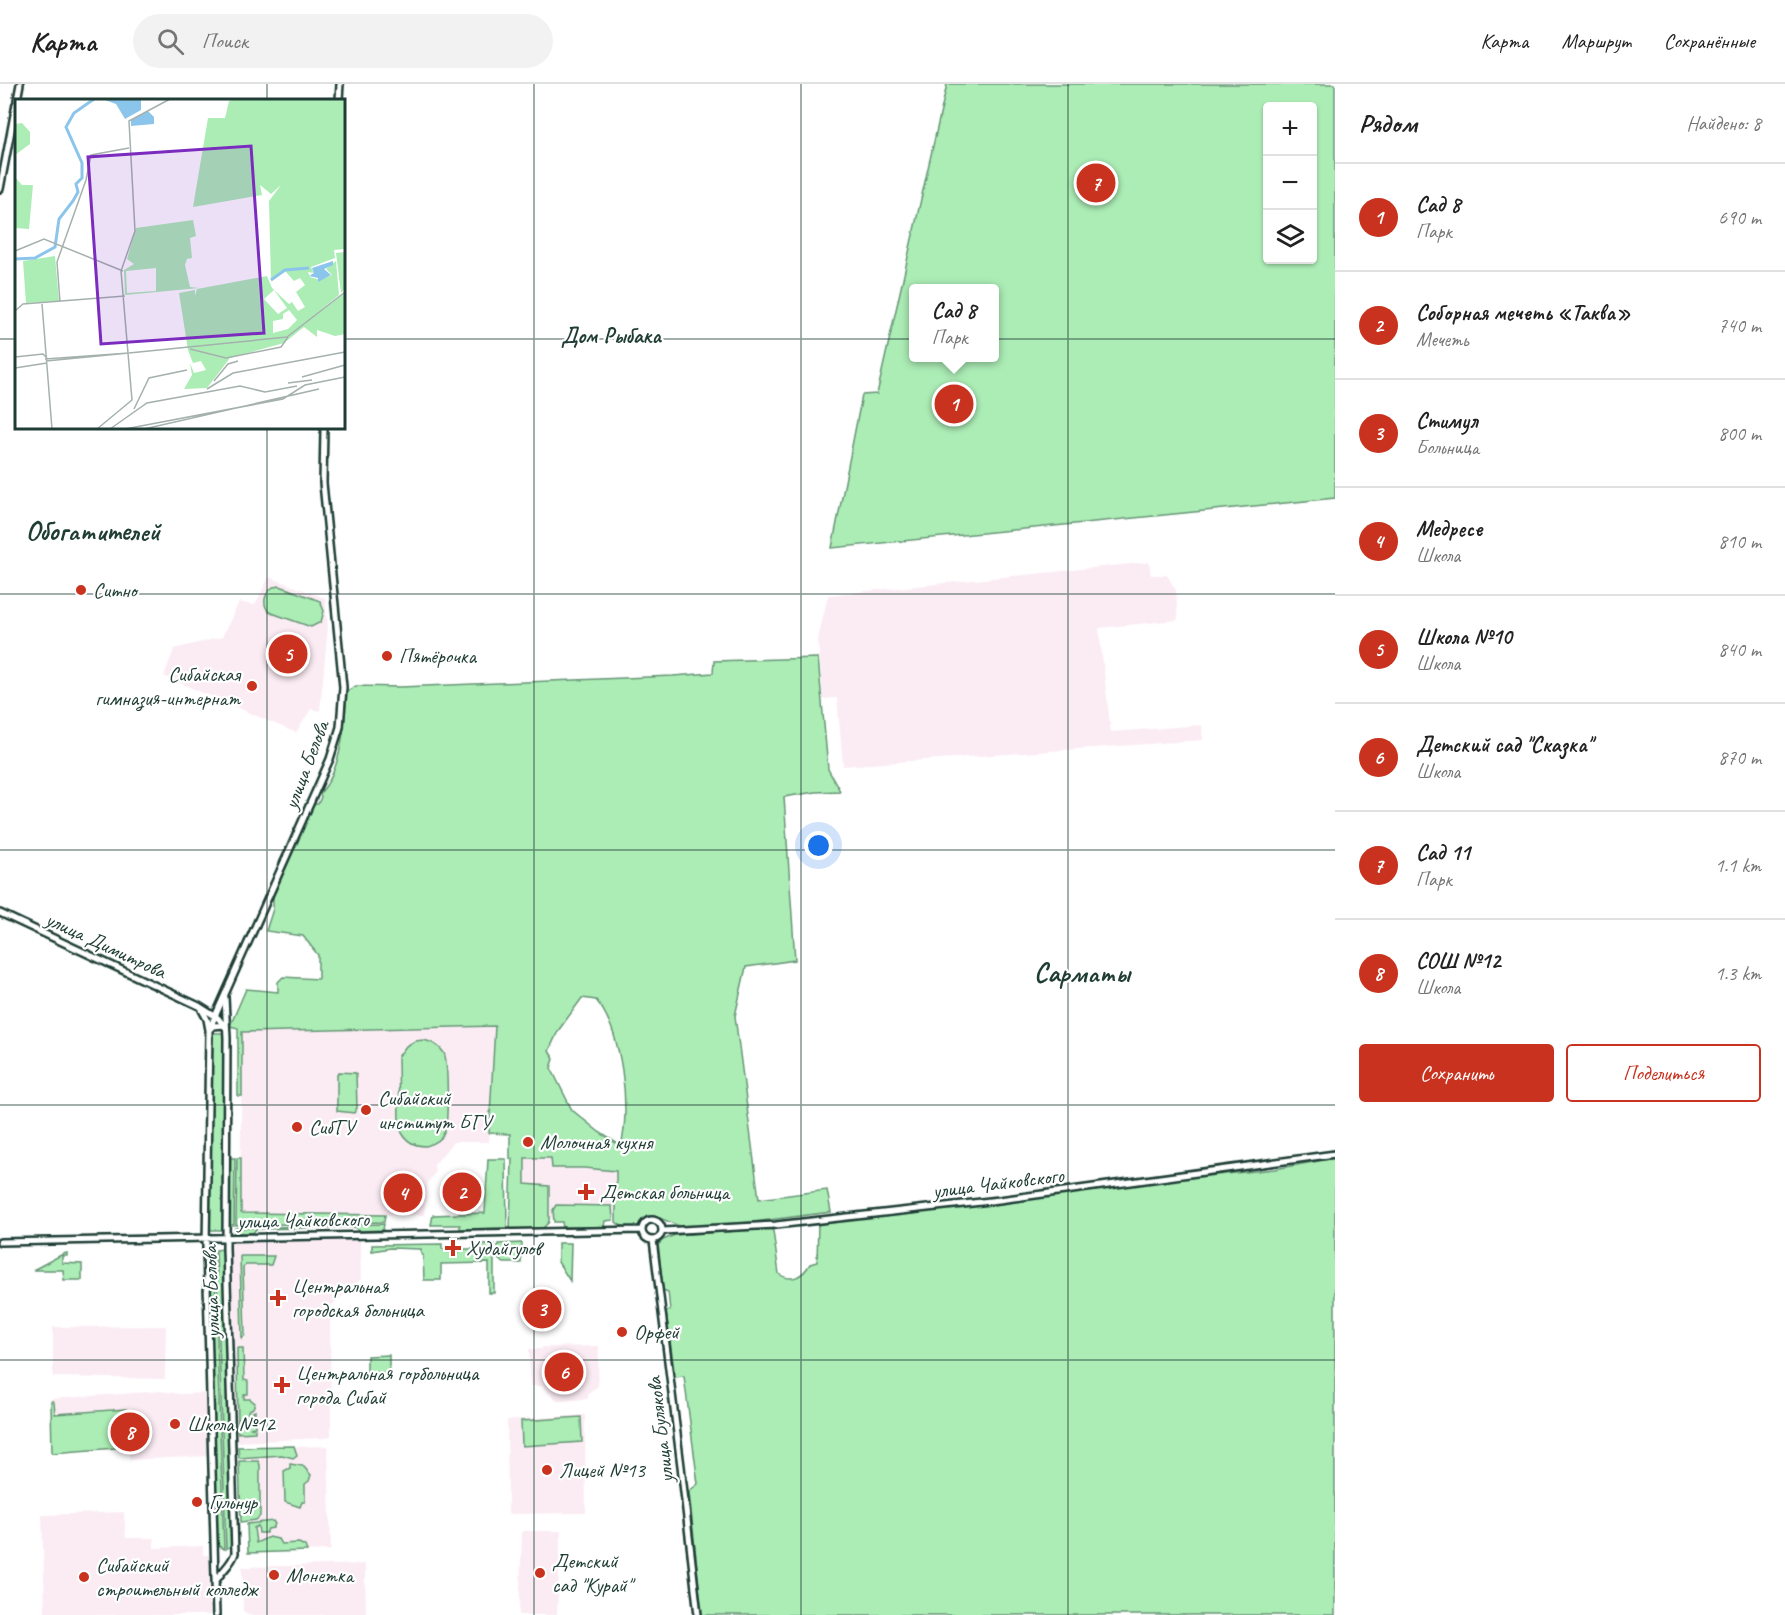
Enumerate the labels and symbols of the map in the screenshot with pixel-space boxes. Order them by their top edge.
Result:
inset map [15,99,345,429]
pin: 7 [1076,160,1116,206]
district label: Дом Рыбака [561,322,662,350]
pin: 1 [934,382,974,426]
district label: Обогатителей [26,514,163,548]
place label: Ситно [93,577,139,603]
marker: Ситно [74,583,88,597]
pin: 5 [268,632,308,676]
place label: Пятёрочка [399,643,478,669]
marker: Пятёрочка [380,649,394,663]
place label: Сибайская гимназия-интернат [95,661,241,712]
marker: Сибайская гимназия-интернат [245,679,259,693]
street label: улица Белова [277,715,335,815]
your location [804,831,833,860]
street label: улица Димитрова [40,905,172,985]
district label: Сарматы [1034,956,1132,990]
place label: Сибайский институт БГУ [378,1085,494,1135]
marker: Сибайский институт БГУ [359,1103,373,1117]
place label: СибГУ [309,1114,358,1140]
marker: СибГУ [290,1120,304,1134]
place label: Молочная кухня [540,1129,654,1155]
marker: Молочная кухня [521,1135,535,1149]
street label: улица Чайковского [929,1162,1067,1204]
pin: 4 [384,1170,422,1216]
pin: 2 [442,1170,482,1214]
place label: Детская больница [600,1179,732,1205]
marker: Детская больница [577,1183,595,1201]
street label: улица Чайковского [235,1206,371,1234]
place label: Худайгулов [466,1235,545,1261]
marker: Худайгулов [444,1239,462,1257]
street label: улица Белова [196,1243,226,1340]
place label: Центральная городская больница [292,1273,426,1323]
pin: 3 [522,1286,562,1332]
marker: Центральная городская больница [269,1289,287,1307]
place label: Орфей [634,1319,680,1345]
marker: Орфей [615,1325,629,1339]
pin: 6 [544,1350,584,1394]
place label: Центральная горбольница города Сибай [296,1360,480,1410]
street label: улица Булякова [640,1374,680,1487]
marker: Центральная горбольница города Сибай [273,1376,291,1394]
pin: 8 [110,1410,150,1454]
place label: Школа №12 [187,1411,276,1437]
marker: Школа №12 [168,1417,182,1431]
place label: Лицей №13 [559,1457,647,1483]
marker: Лицей №13 [540,1463,554,1477]
place label: Гульнур [209,1489,258,1515]
marker: Гульнур [190,1495,204,1509]
place label: Детский сад "Курай" [552,1548,636,1598]
place label: Сибайский строительный колледж [96,1552,260,1602]
place label: Монетка [286,1562,356,1588]
marker: Детский сад "Курай" [533,1566,547,1580]
marker: Монетка [267,1568,281,1582]
marker: Сибайский строительный колледж [77,1570,91,1584]

